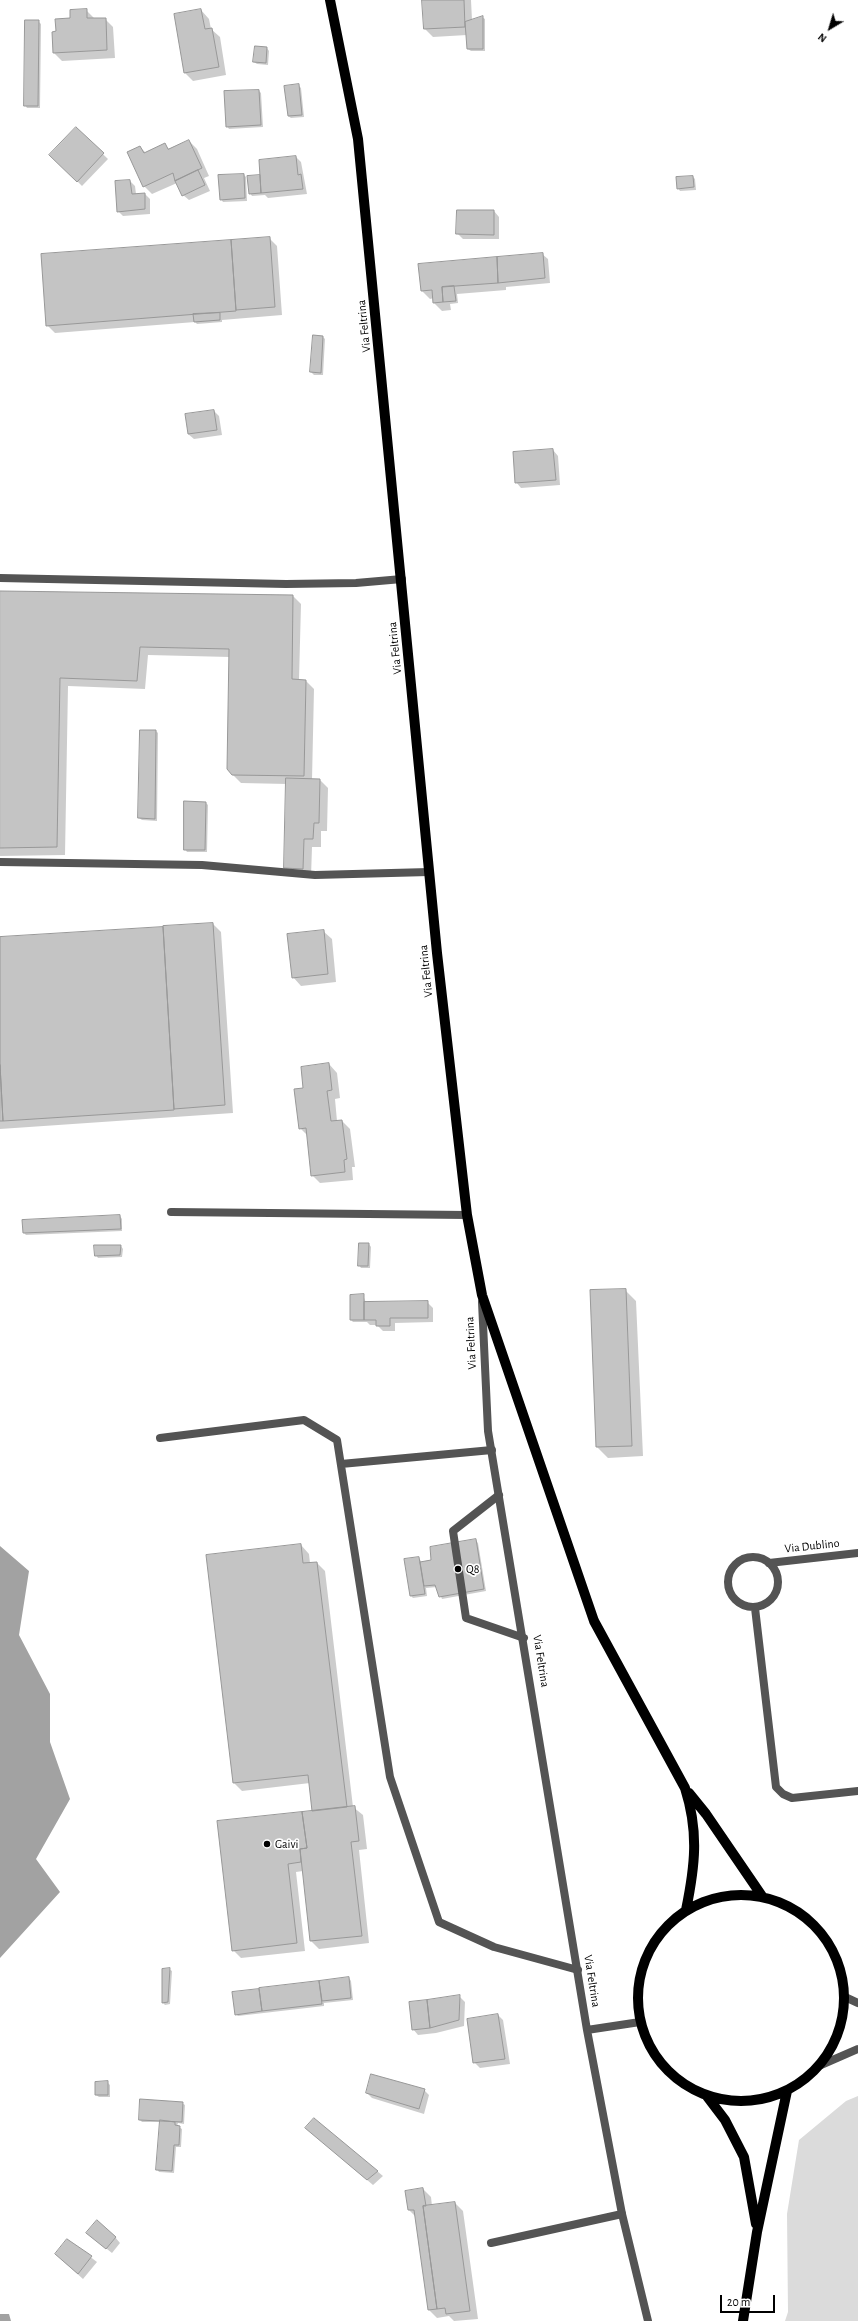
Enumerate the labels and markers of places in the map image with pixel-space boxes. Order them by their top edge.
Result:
place label: Q8 [466,1562,479,1576]
marker: Q8 [453,1564,463,1574]
place label: Gaivi [275,1837,298,1851]
marker: Gaivi [262,1839,272,1849]

